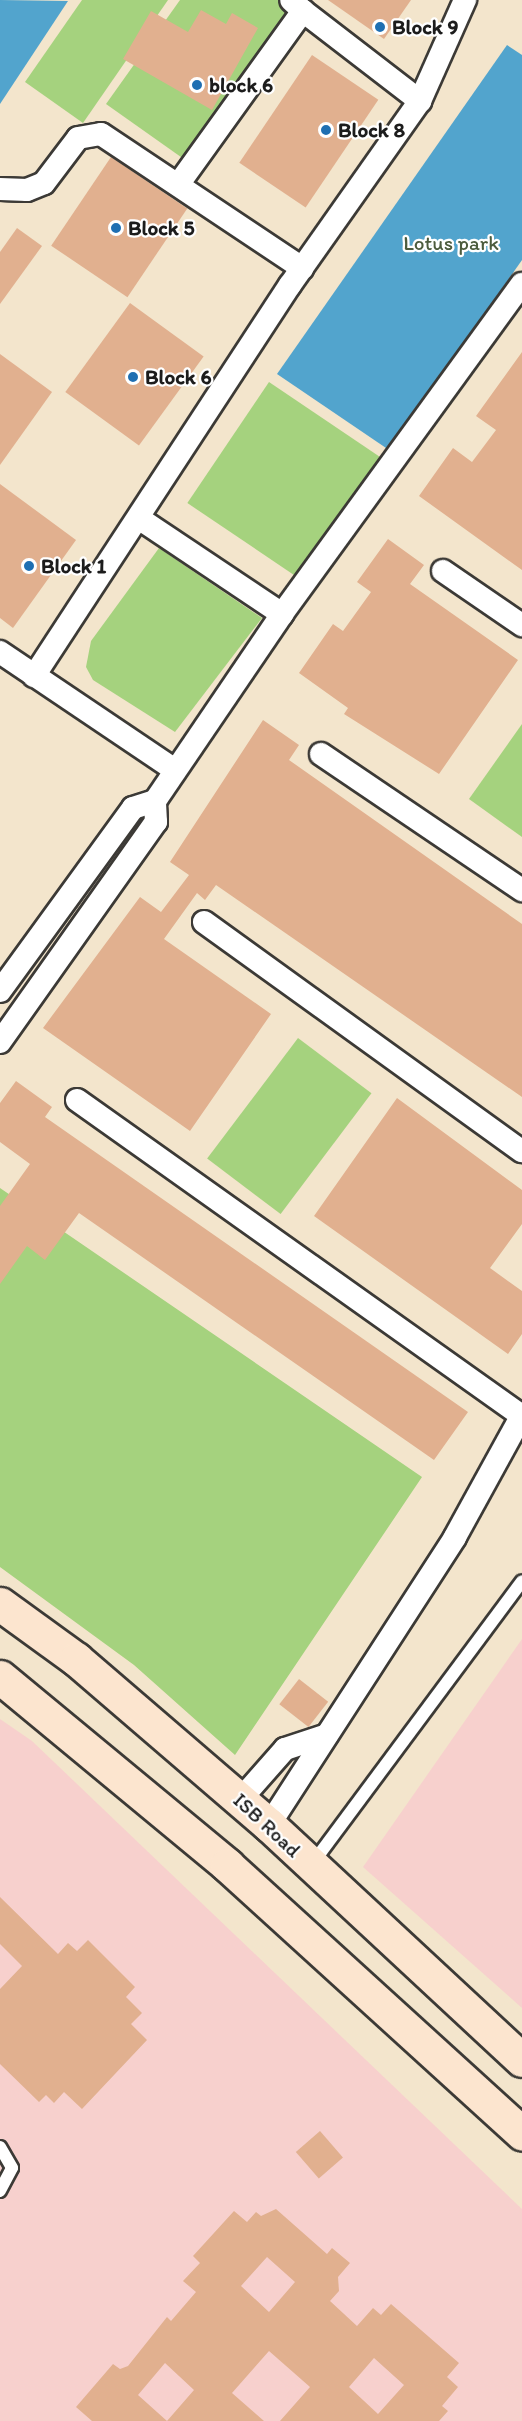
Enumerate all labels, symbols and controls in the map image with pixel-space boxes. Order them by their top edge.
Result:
place label: Block 9 [392,14,458,40]
marker: Block 9 [373,20,387,34]
place label: block 6 [209,72,273,98]
marker: block 6 [190,78,204,92]
place label: Block 8 [338,117,405,143]
marker: Block 8 [319,123,333,137]
place label: Block 5 [128,215,194,241]
marker: Block 5 [109,221,123,235]
park label: Lotus park [403,230,499,256]
place label: Block 6 [145,364,212,390]
marker: Block 6 [126,370,140,384]
place label: Block 1 [41,553,106,579]
marker: Block 1 [22,559,36,573]
street label: ISB Road [228,1788,306,1862]

